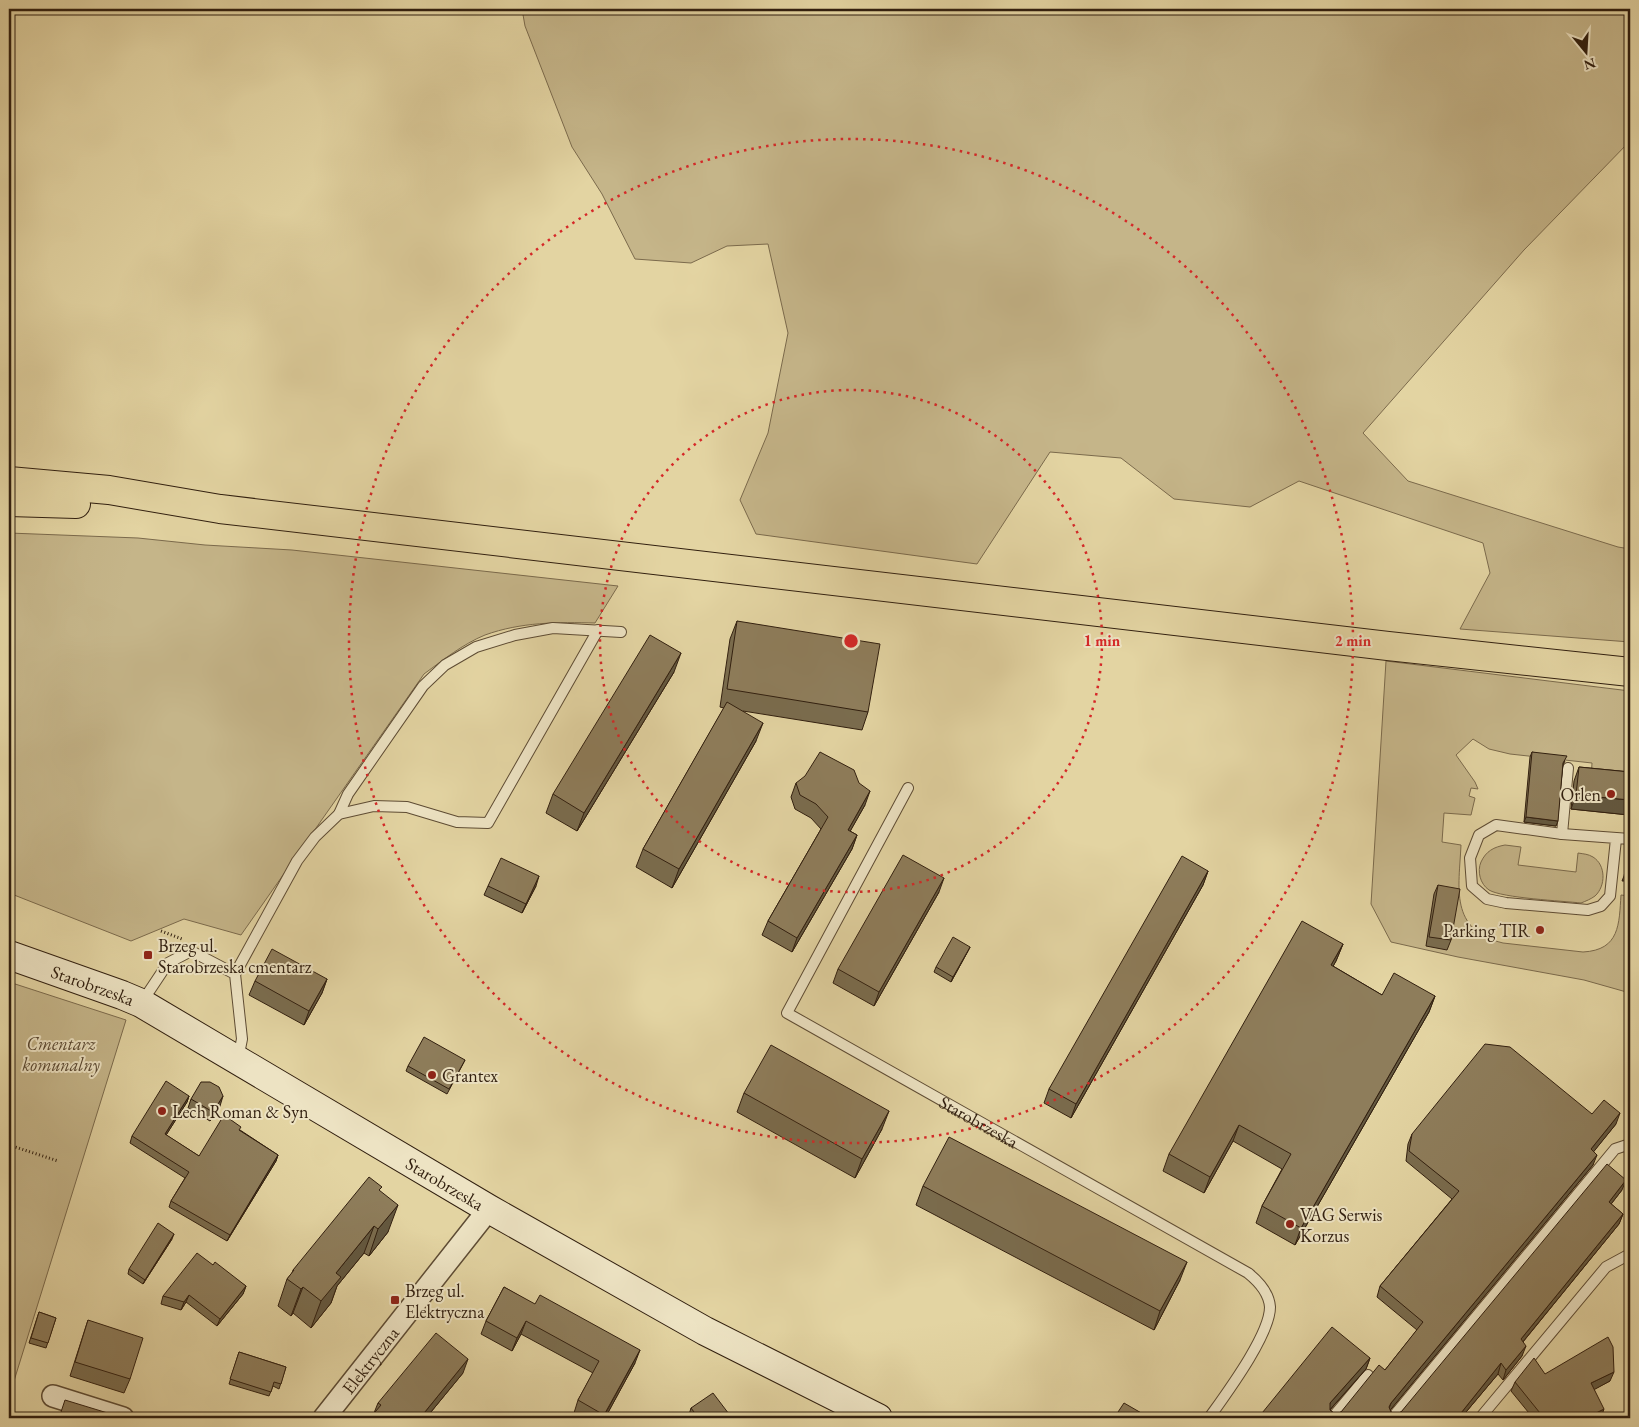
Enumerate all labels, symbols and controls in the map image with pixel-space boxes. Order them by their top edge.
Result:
north arrow [1562,28,1612,78]
text: N [1581,54,1598,75]
text: 1 min [1084,631,1121,650]
text: 2 min [1335,631,1372,650]
centre of rings [842,632,860,650]
place label: Orlen [1560,783,1601,806]
marker: Orlen [1605,788,1617,800]
place label: Parking TIR [1443,919,1530,942]
marker: Parking TIR [1534,924,1546,936]
place label: Brzeg ul. Starobrzeska cmentarz [158,934,312,978]
marker: Brzeg ul. Starobrzeska cmentarz [142,949,154,961]
street label: Starobrzeska [48,959,139,1011]
park label: Cmentarz komunalny [22,1032,101,1077]
place label: Grantex [442,1064,498,1087]
marker: Grantex [426,1069,438,1081]
street label: Starobrzeska [936,1090,1023,1153]
place label: Lech Roman & Syn [172,1100,309,1123]
marker: Lech Roman & Syn [156,1105,168,1117]
street label: Starobrzeska [402,1151,489,1215]
place label: VAG Serwis Korzus [1300,1203,1383,1247]
marker: VAG Serwis Korzus [1284,1218,1296,1230]
place label: Brzeg ul. Elektryczna [405,1279,485,1323]
marker: Brzeg ul. Elektryczna [389,1294,401,1306]
street label: Elektryczna [336,1321,404,1398]

